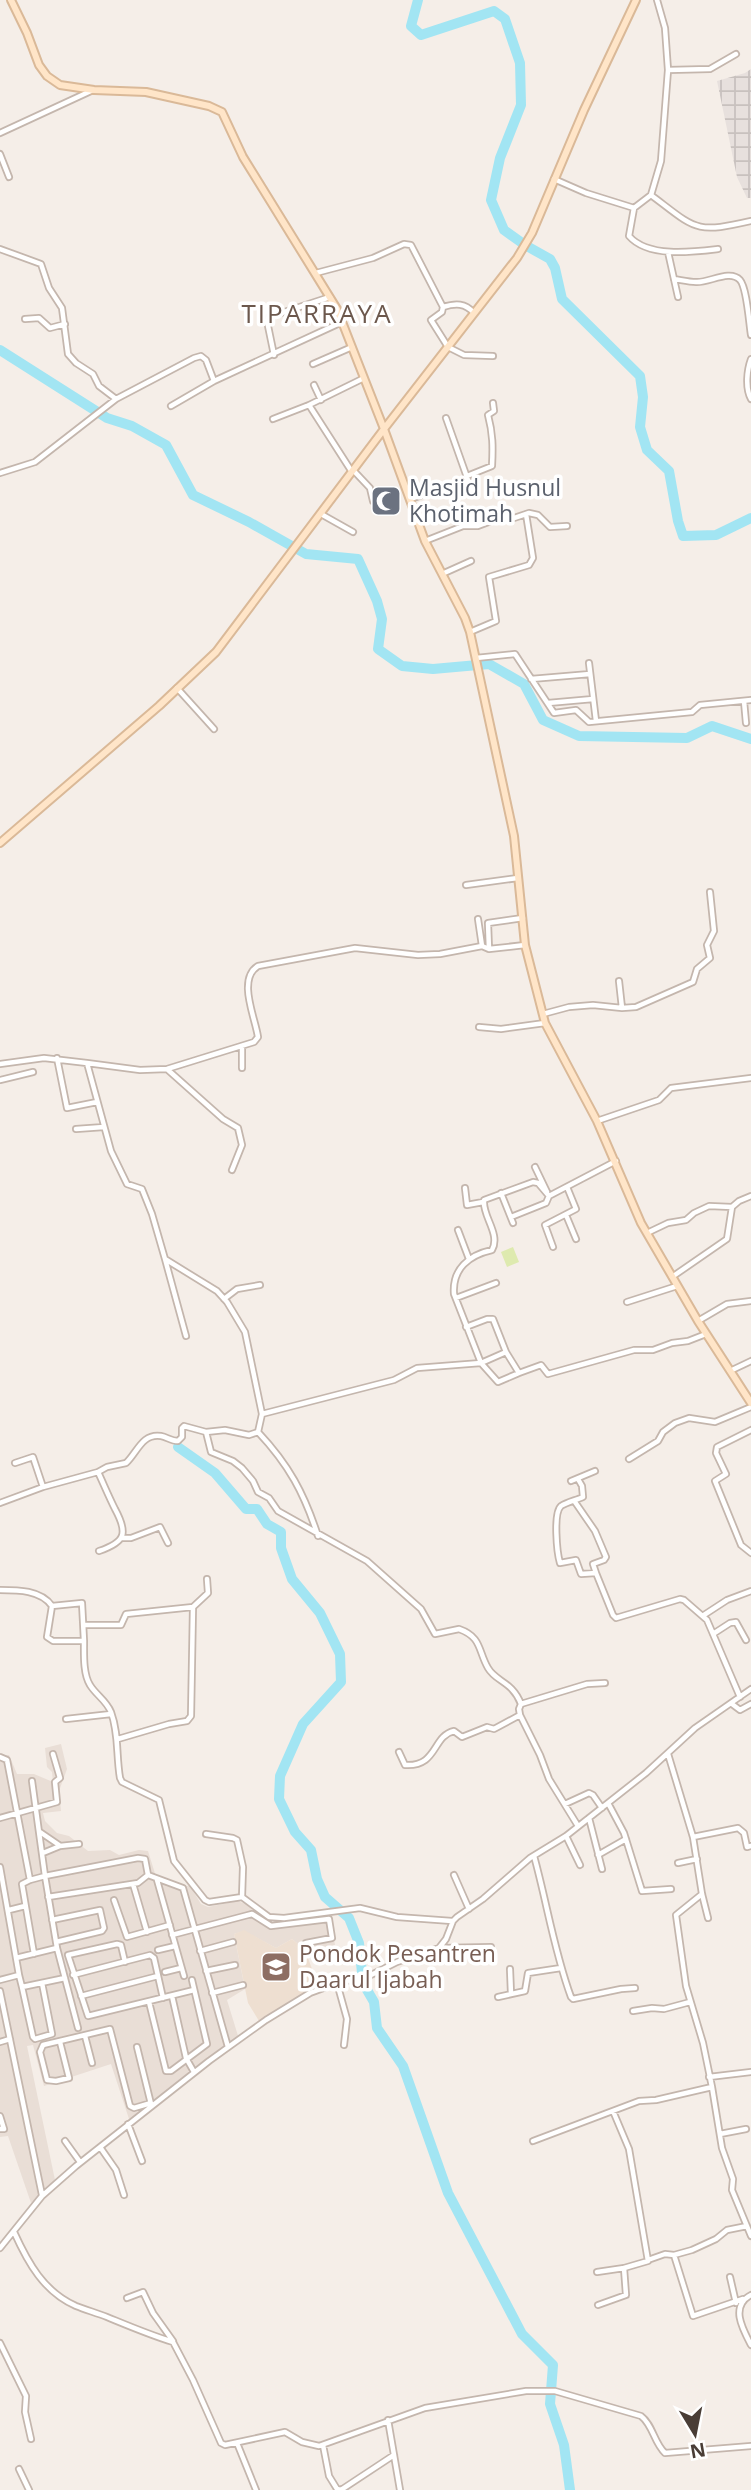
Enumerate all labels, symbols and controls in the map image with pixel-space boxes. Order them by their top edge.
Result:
district label: TIPARRAYA [241,295,393,331]
place label: Masjid Husnul Khotimah [409,471,561,529]
mosque icon: Masjid Husnul Khotimah [369,484,403,518]
place label: Pondok Pesantren Daarul Ijabah [299,1937,496,1995]
school or university icon: Pondok Pesantren Daarul Ijabah [259,1950,293,1984]
north arrow [660,2399,730,2469]
text: N [688,2437,708,2465]

